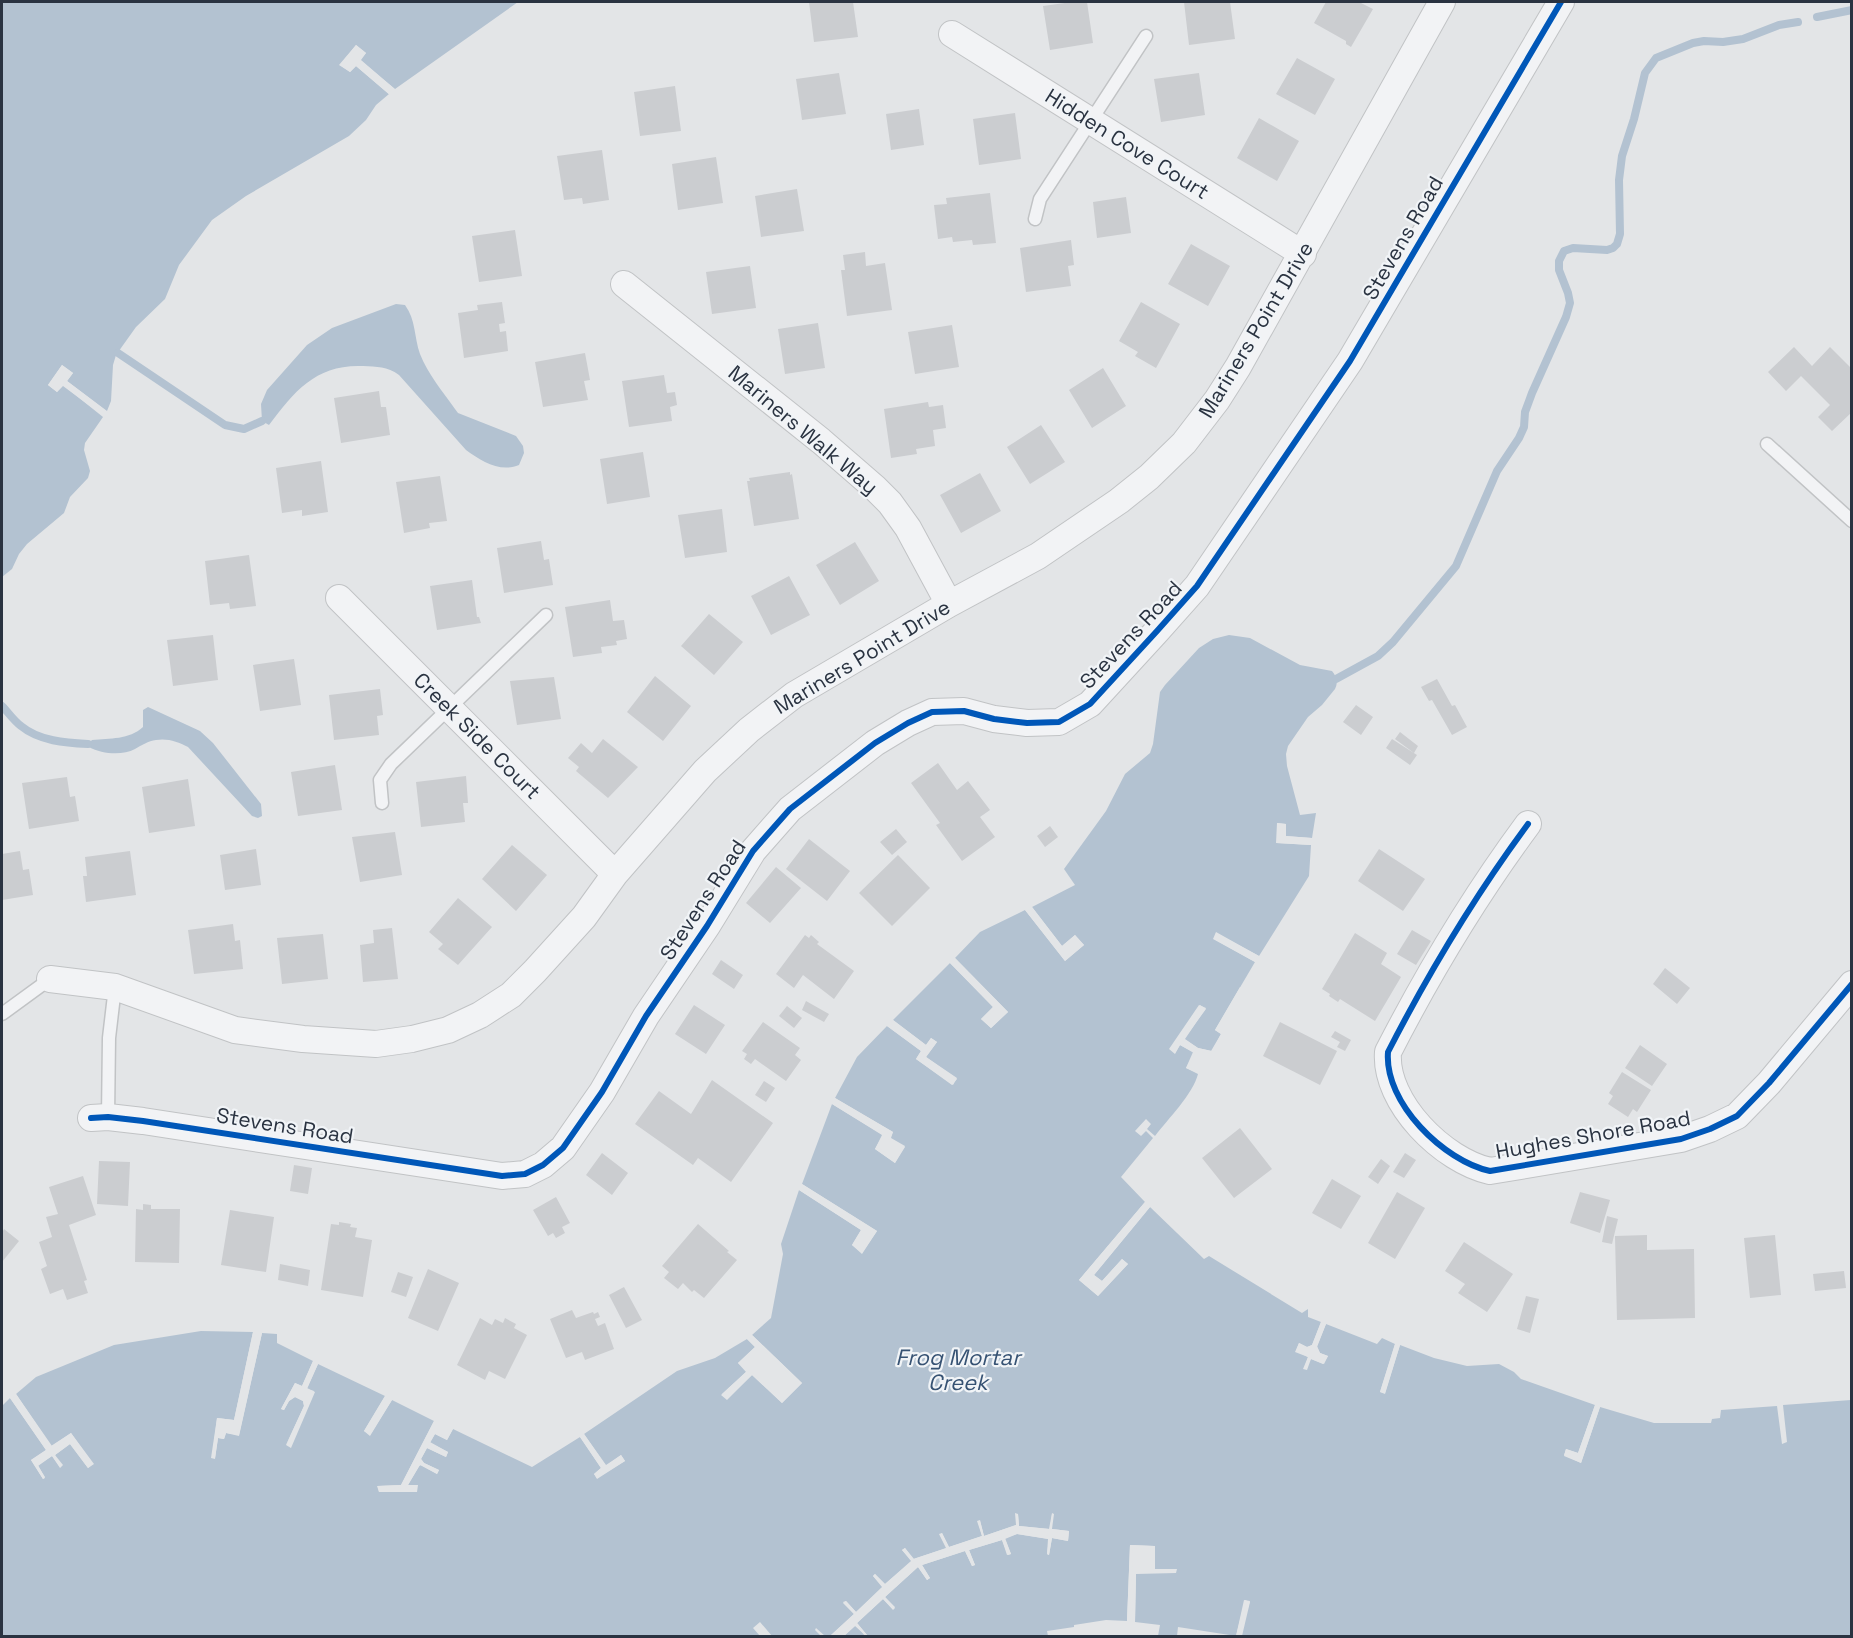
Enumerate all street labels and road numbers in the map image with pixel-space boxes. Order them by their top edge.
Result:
street label: Hidden Cove Court [1040,82,1214,205]
street label: Stevens Road [1356,171,1449,304]
street label: Mariners Point Drive [1192,237,1319,423]
street label: Mariners Walk Way [723,359,884,500]
street label: Stevens Road [1074,575,1188,694]
street label: Mariners Point Drive [769,593,955,720]
street label: Creek Side Court [408,666,547,805]
street label: Stevens Road [654,834,752,965]
street label: Stevens Road [215,1101,356,1150]
street label: Hughes Shore Road [1493,1104,1693,1165]

